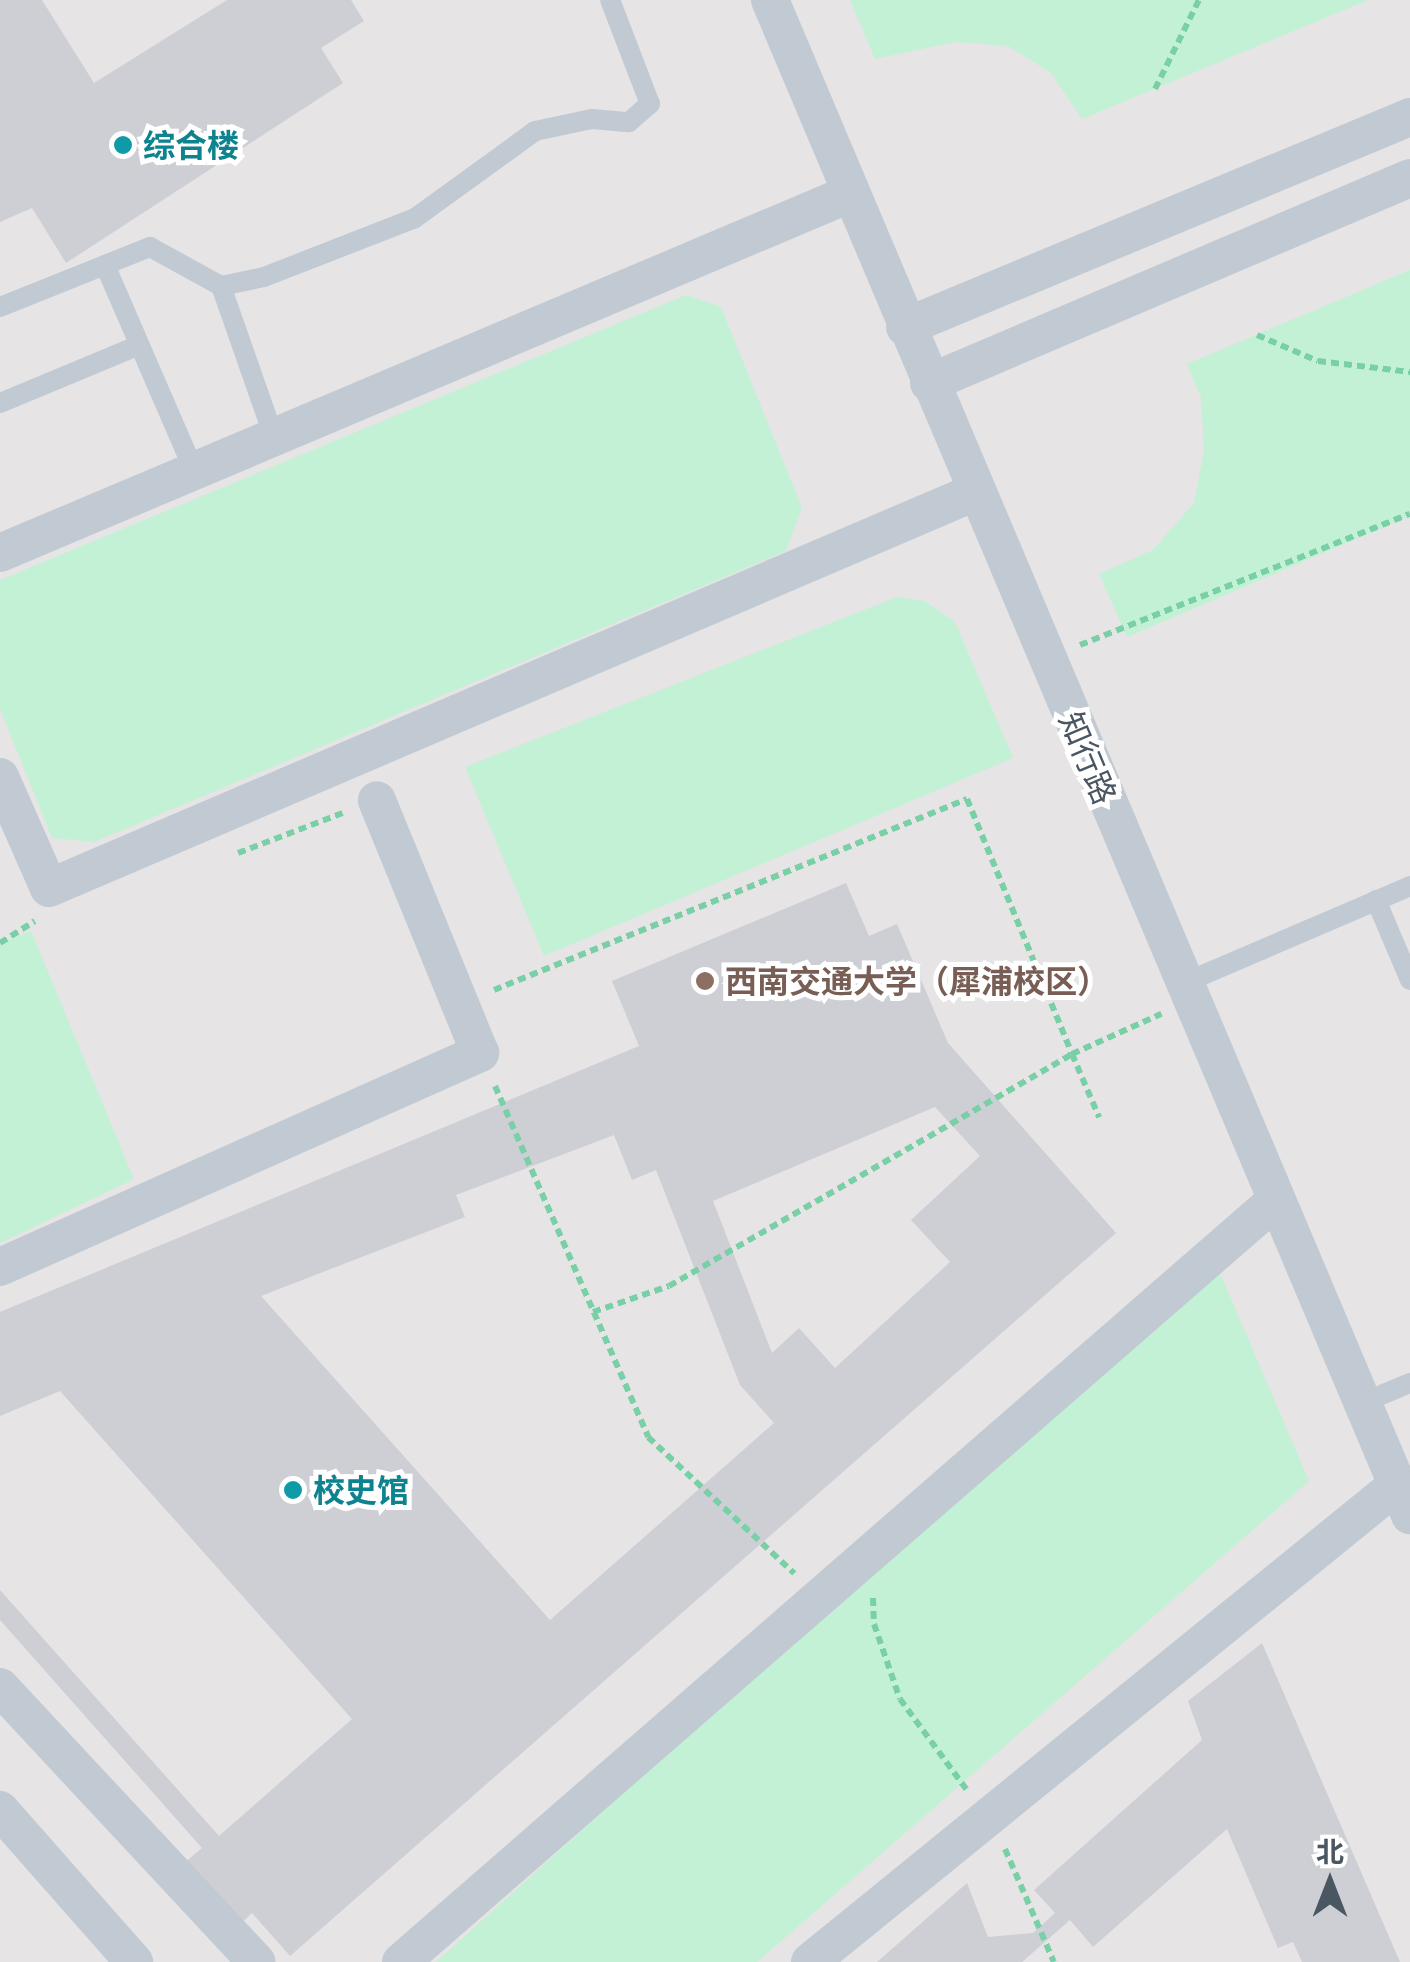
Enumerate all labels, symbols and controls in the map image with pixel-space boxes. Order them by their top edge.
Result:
place label: 综合楼 [143,126,239,164]
marker: 综合楼 [112,134,134,156]
street label: 知行路 [1052,706,1124,810]
place label: 西南交通大学（犀浦校区） [725,962,1109,1000]
marker: 西南交通大学（犀浦校区） [694,970,716,992]
place label: 校史馆 [313,1471,409,1509]
marker: 校史馆 [282,1479,304,1501]
north arrow [1280,1832,1380,1932]
text: 北 [1316,1833,1344,1870]

